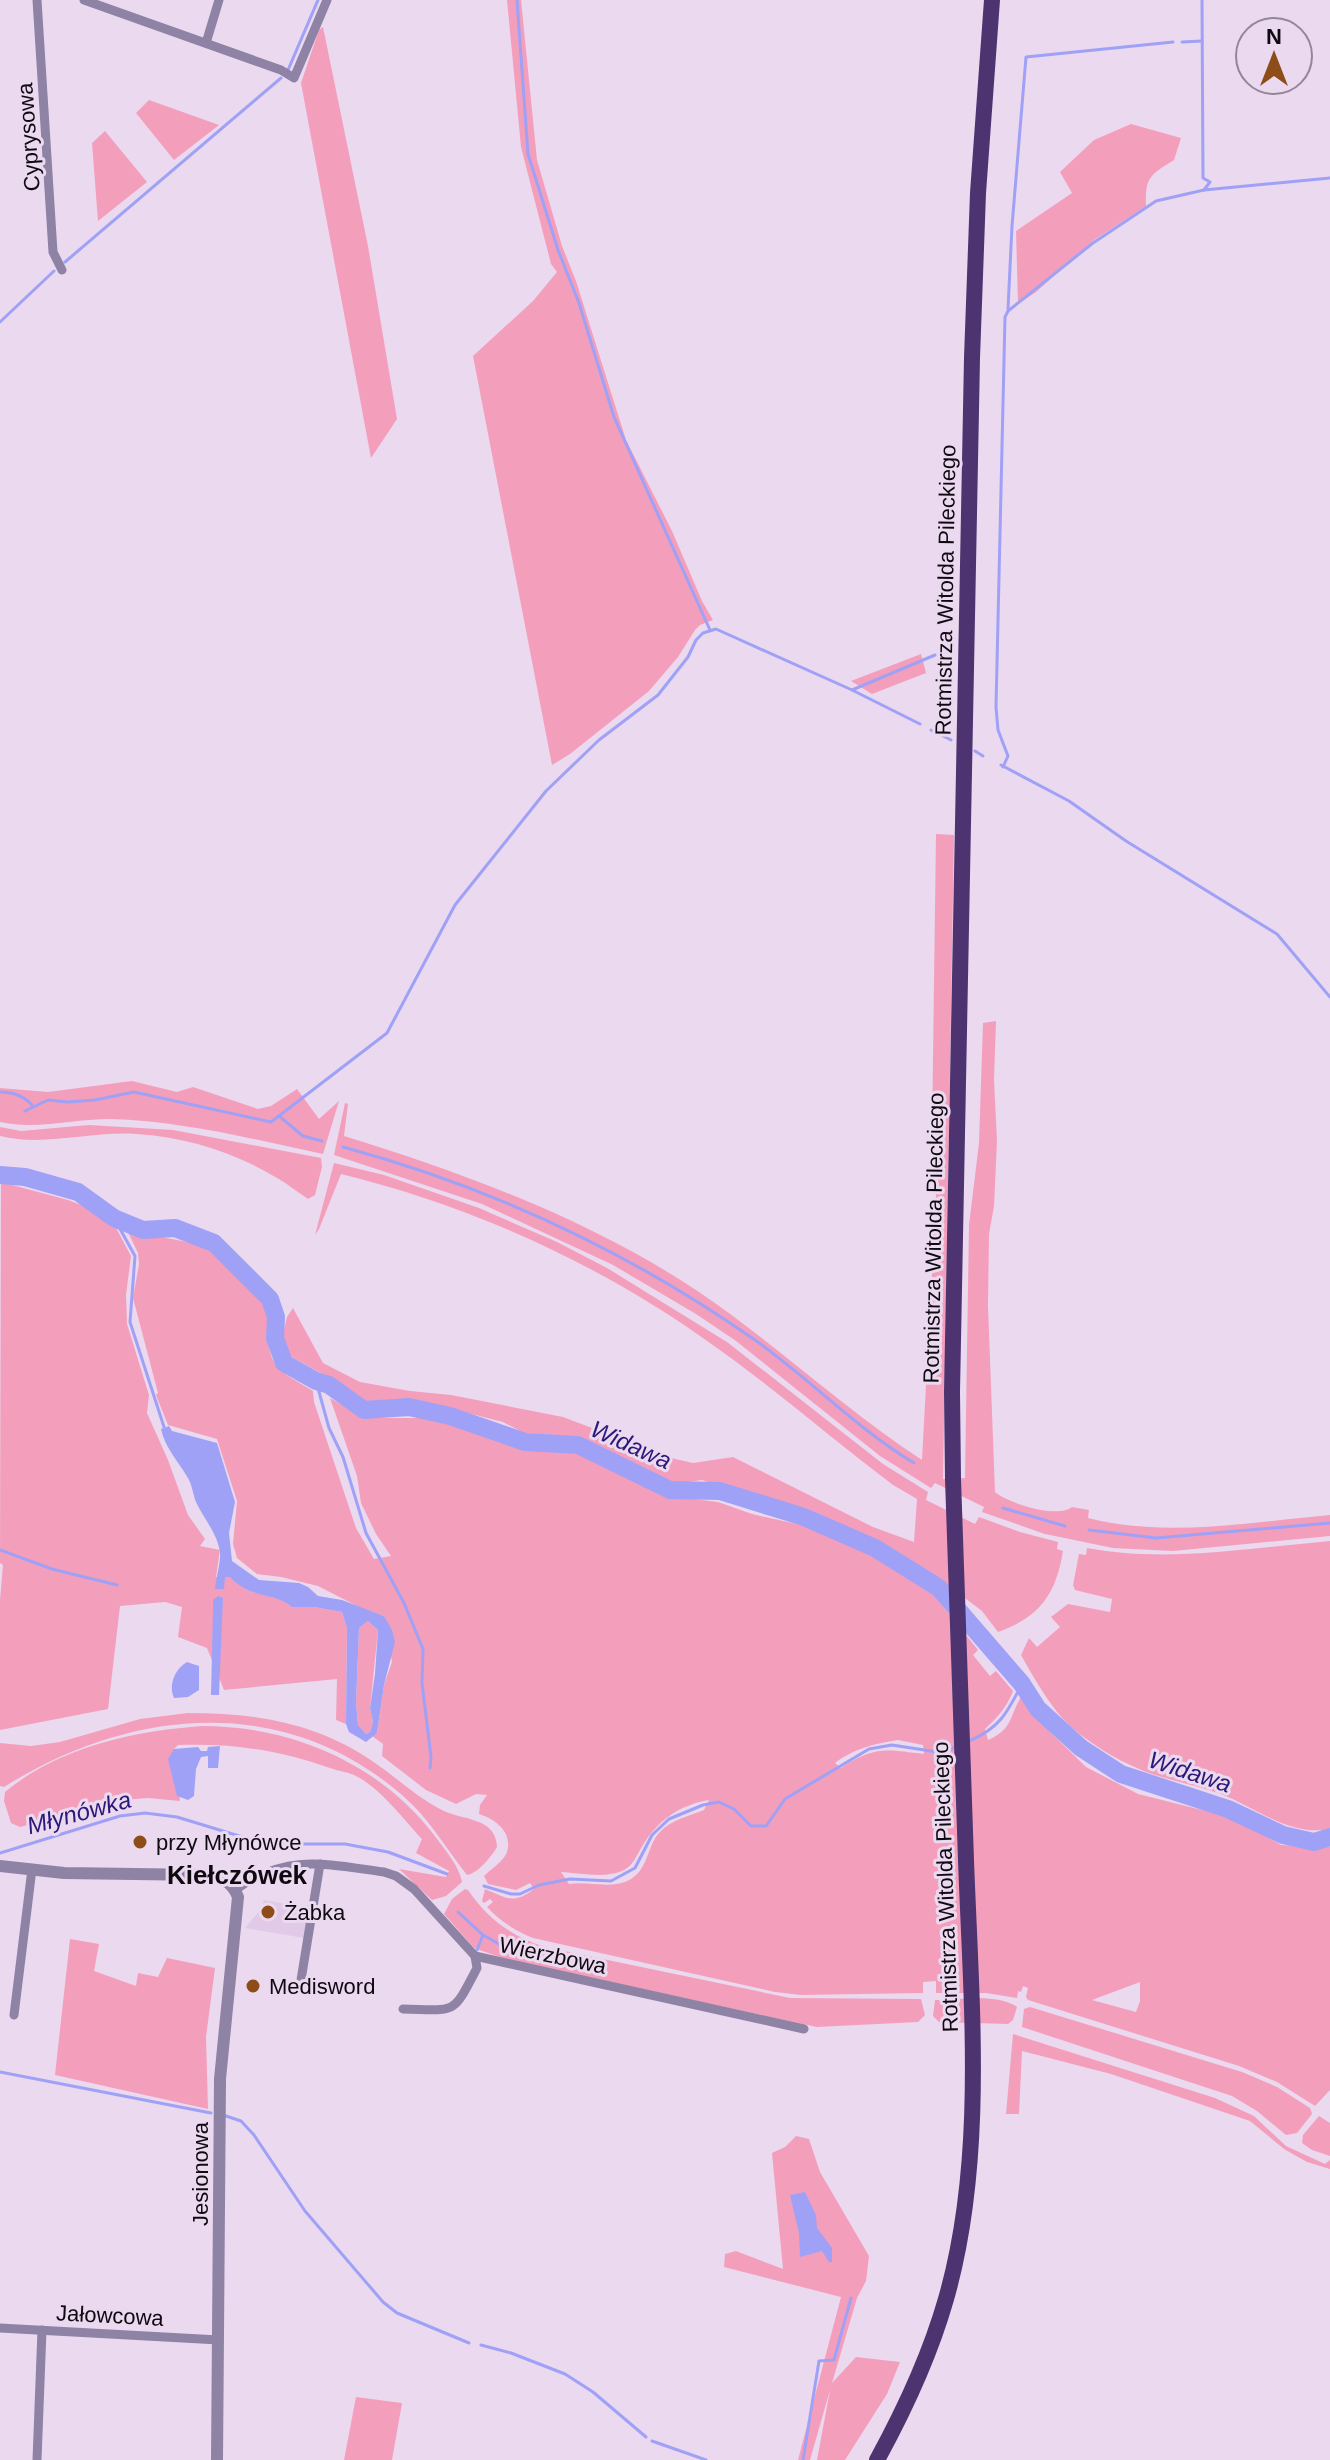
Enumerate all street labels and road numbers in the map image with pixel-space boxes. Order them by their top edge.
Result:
street label: Cyprysowa [12,81,45,192]
street label: Rotmistrza Witolda Pileckiego [930,444,961,736]
street label: Rotmistrza Witolda Pileckiego [918,1092,949,1384]
street label: Rotmistrza Witolda Pileckiego [928,1741,963,2033]
street label: Wierzbowa [497,1932,609,1979]
street label: Jesionowa [188,2121,213,2226]
street label: Jałowcowa [56,2300,165,2331]

